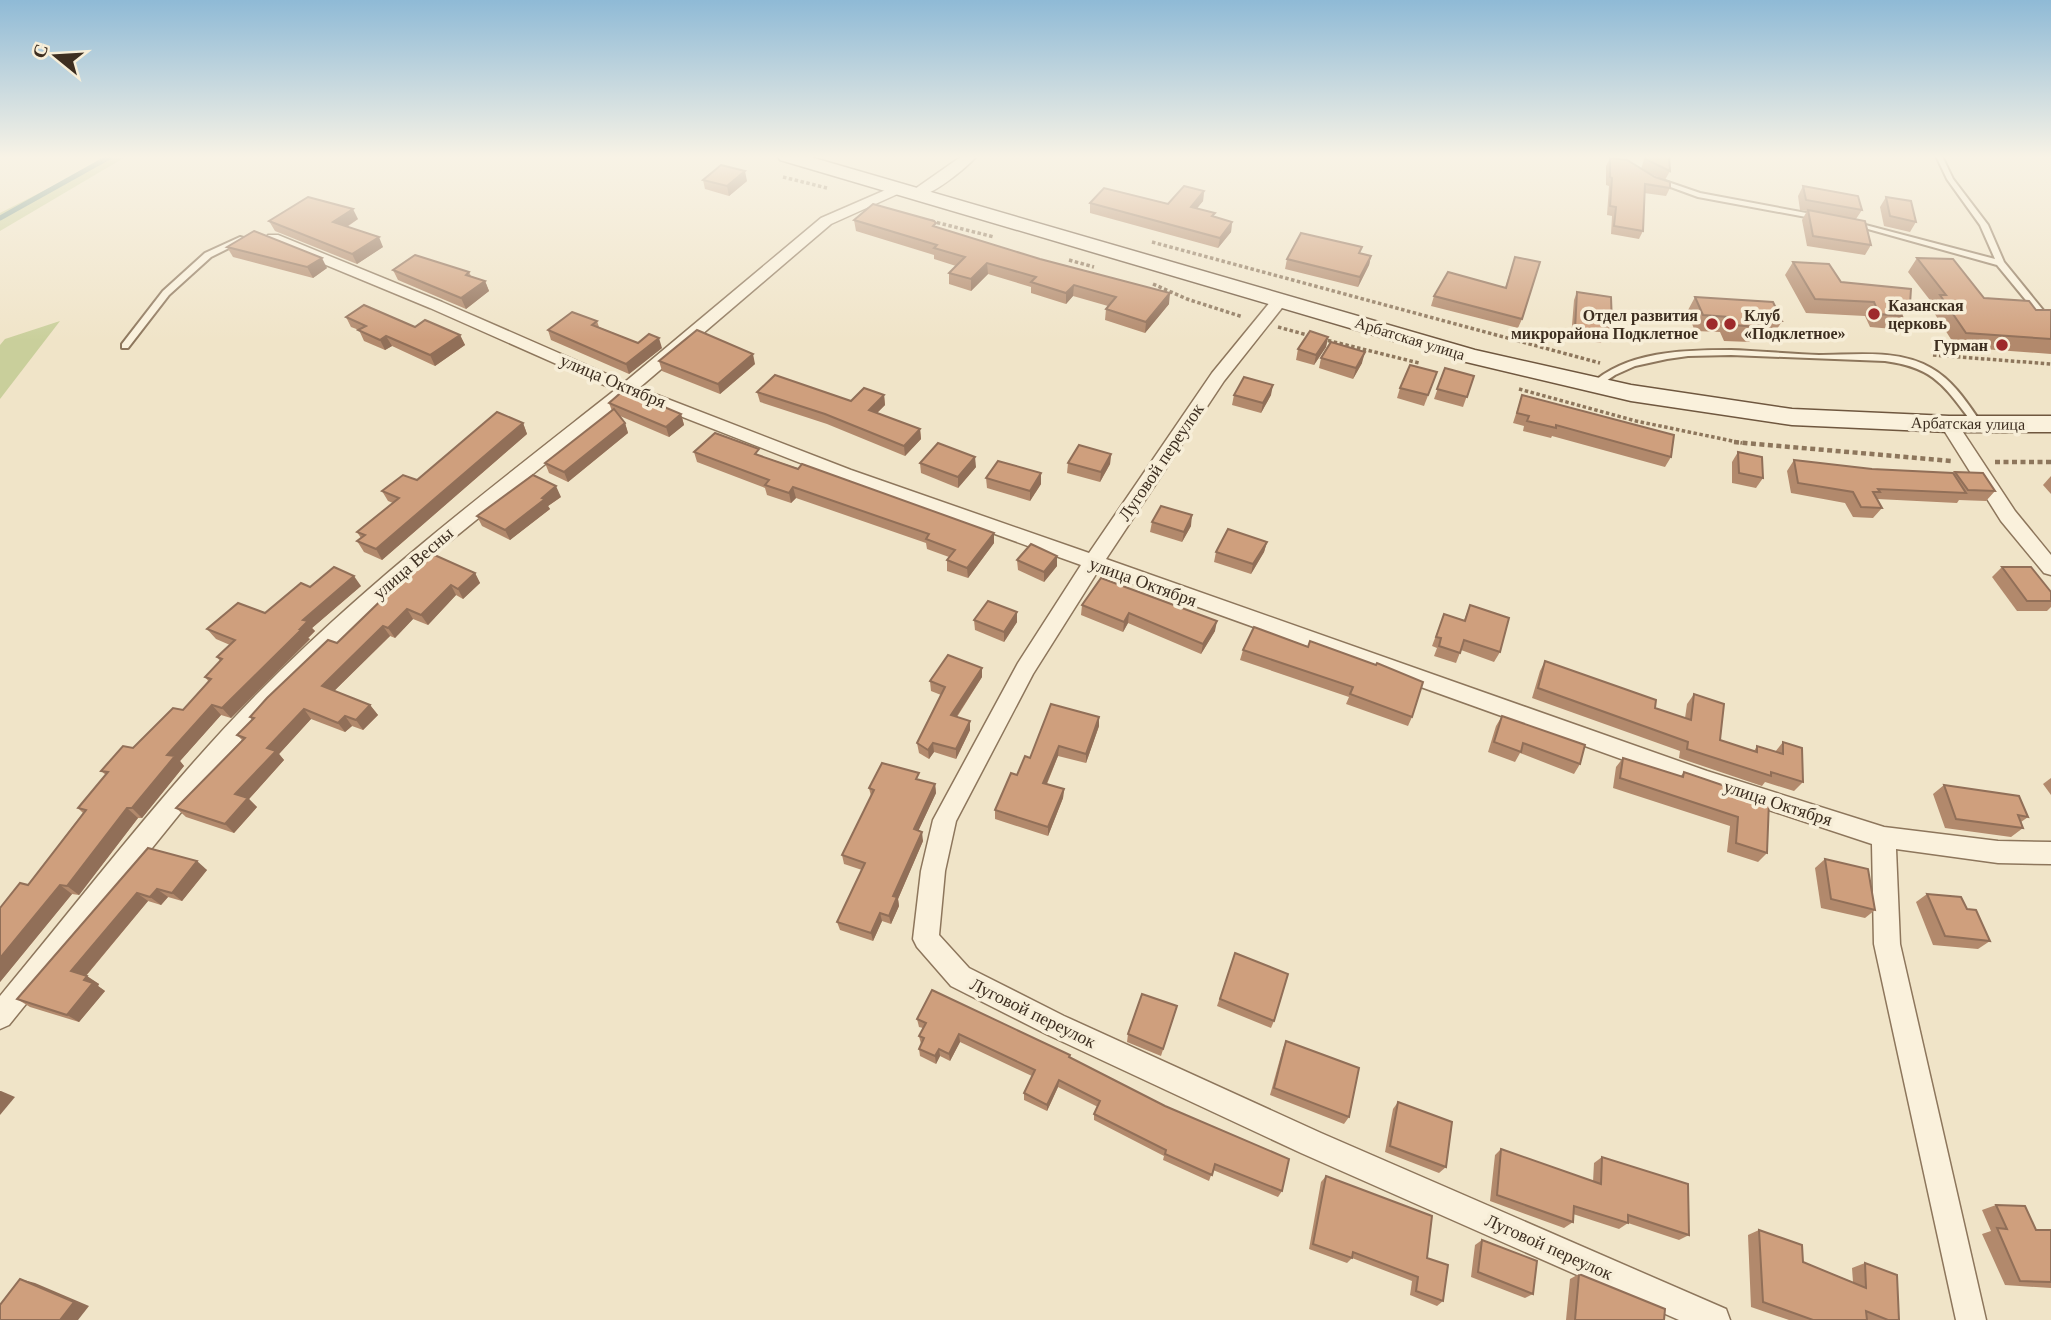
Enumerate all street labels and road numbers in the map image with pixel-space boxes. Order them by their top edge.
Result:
street label: Арбатская улица [1352,314,1467,364]
street label: улица Октября [557,350,669,412]
street label: Луговой переулок [1114,399,1208,525]
street label: Арбатская улица [1911,414,2025,434]
street label: улица Весны [369,523,457,603]
street label: улица Октября [1087,553,1199,611]
street label: улица Октября [1721,776,1835,830]
street label: Луговой переулок [967,974,1099,1052]
street label: Луговой переулок [1482,1210,1616,1284]

